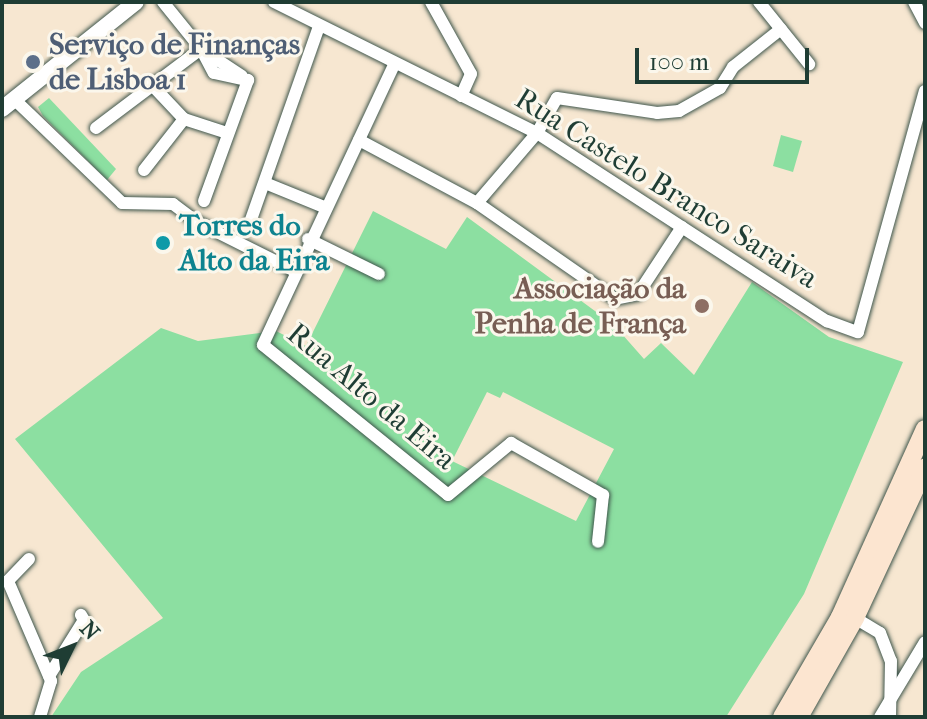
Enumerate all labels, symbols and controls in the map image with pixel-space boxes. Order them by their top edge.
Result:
place label: Serviço de Finanças de Lisboa 1 [49,27,300,98]
scale bar [639,32,813,82]
text: 100 m [649,48,709,76]
marker: Serviço de Finanças de Lisboa 1 [24,53,42,71]
street label: Rua Castelo Branco Saraiva [508,81,824,297]
place label: Torres do Alto da Eira [179,208,329,278]
marker: Torres do Alto da Eira [154,234,172,252]
place label: Associação da Penha de França [474,271,686,342]
marker: Associação da Penha de França [693,297,711,315]
street label: Rua Alto da Eira [279,316,463,478]
north arrow [32,607,112,687]
text: N [74,616,105,646]

